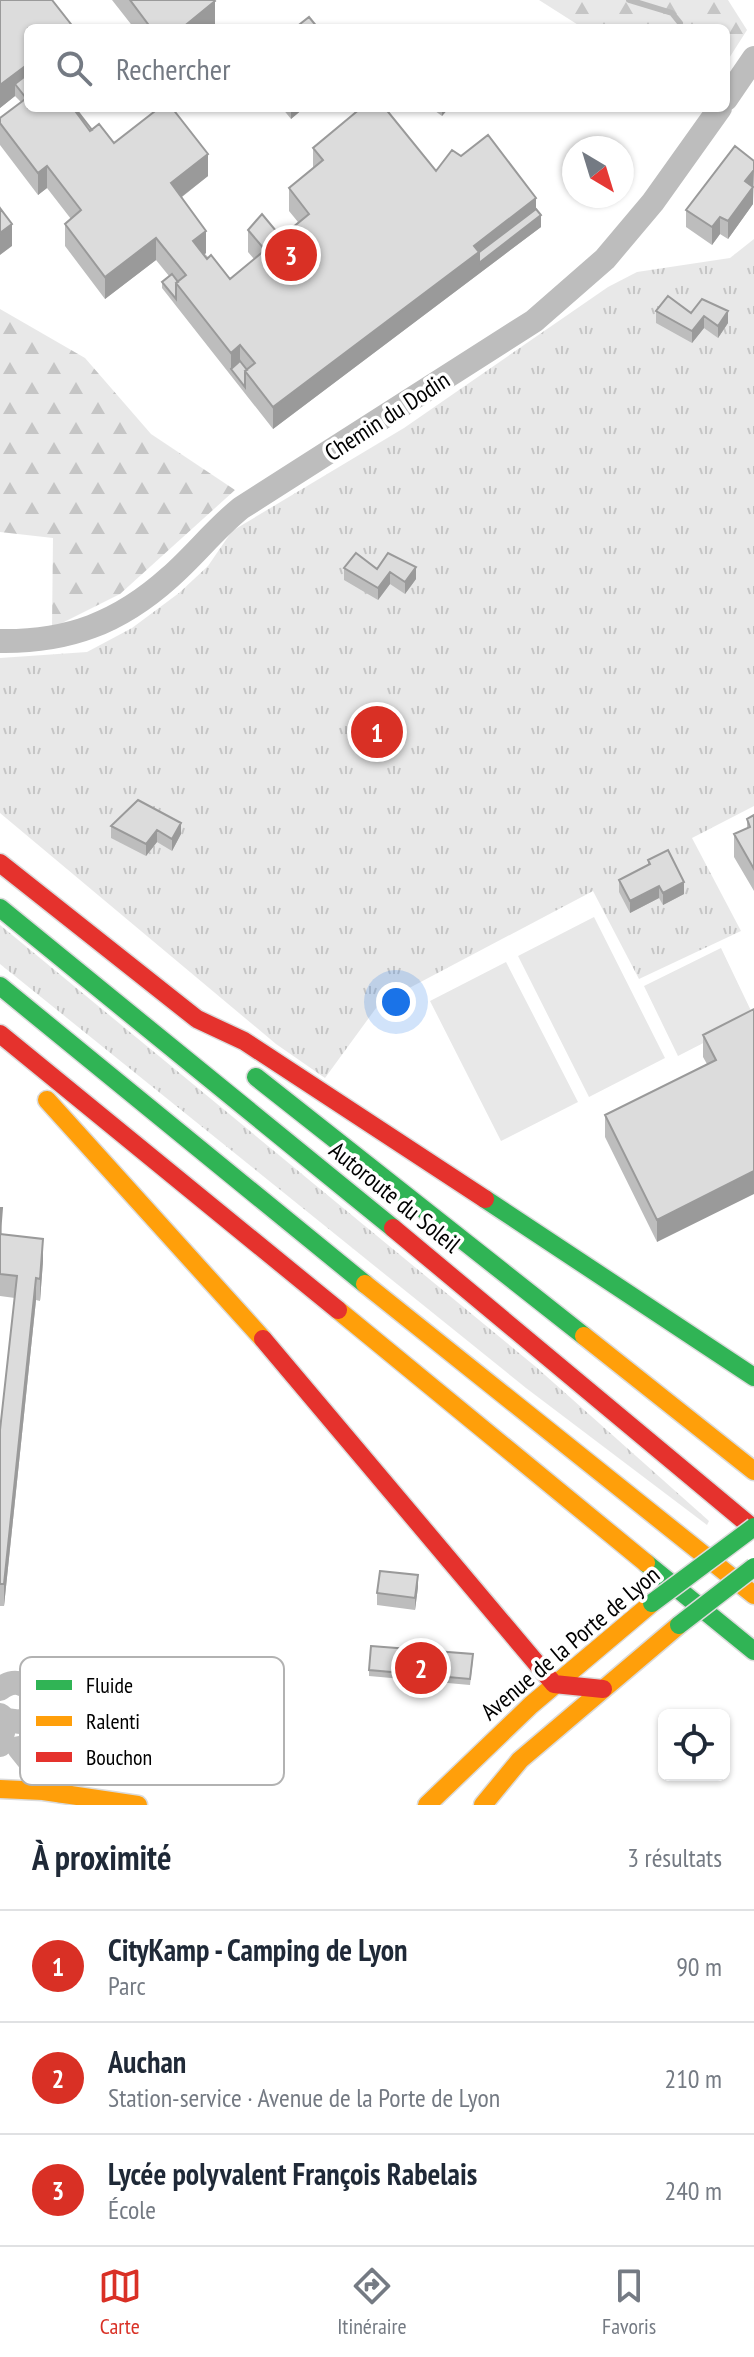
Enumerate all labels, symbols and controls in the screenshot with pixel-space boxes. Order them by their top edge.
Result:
search box [24,24,730,112]
icon: search [52,46,96,90]
text: Rechercher [116,49,230,88]
north arrow [562,136,634,208]
pin: 3 [265,225,317,285]
street label: Chemin du Dodin [319,364,455,468]
pin: 1 [351,702,403,762]
your location [376,982,416,1022]
street label: Autoroute du Soleil [323,1135,467,1260]
street label: Avenue de la Porte de Lyon [474,1559,666,1727]
pin: 2 [395,1638,447,1698]
legend [20,1657,284,1785]
text: Fluide [86,1671,133,1699]
text: Ralenti [86,1707,140,1735]
map controls [658,1709,730,1781]
button: locate [658,1709,730,1781]
text: Bouchon [86,1743,152,1771]
text: À proximité [32,1835,172,1879]
text: 3 résultats [627,1841,722,1874]
text: CityKamp - Camping de Lyon [108,1930,408,1969]
text: 1 [52,1950,64,1983]
text: 90 m [676,1950,722,1983]
text: Parc [108,1969,146,2002]
text: Auchan [108,2042,186,2081]
text: 2 [52,2062,64,2095]
text: 210 m [664,2062,722,2095]
text: Station-service · Avenue de la Porte de Lyon [108,2081,500,2114]
text: Lycée polyvalent François Rabelais [108,2154,477,2193]
text: 3 [52,2174,64,2207]
text: 240 m [664,2174,722,2207]
text: École [108,2193,156,2226]
tab: Carte [98,2264,142,2340]
tab: Itinéraire [337,2264,407,2340]
tab: Favoris [602,2264,656,2340]

